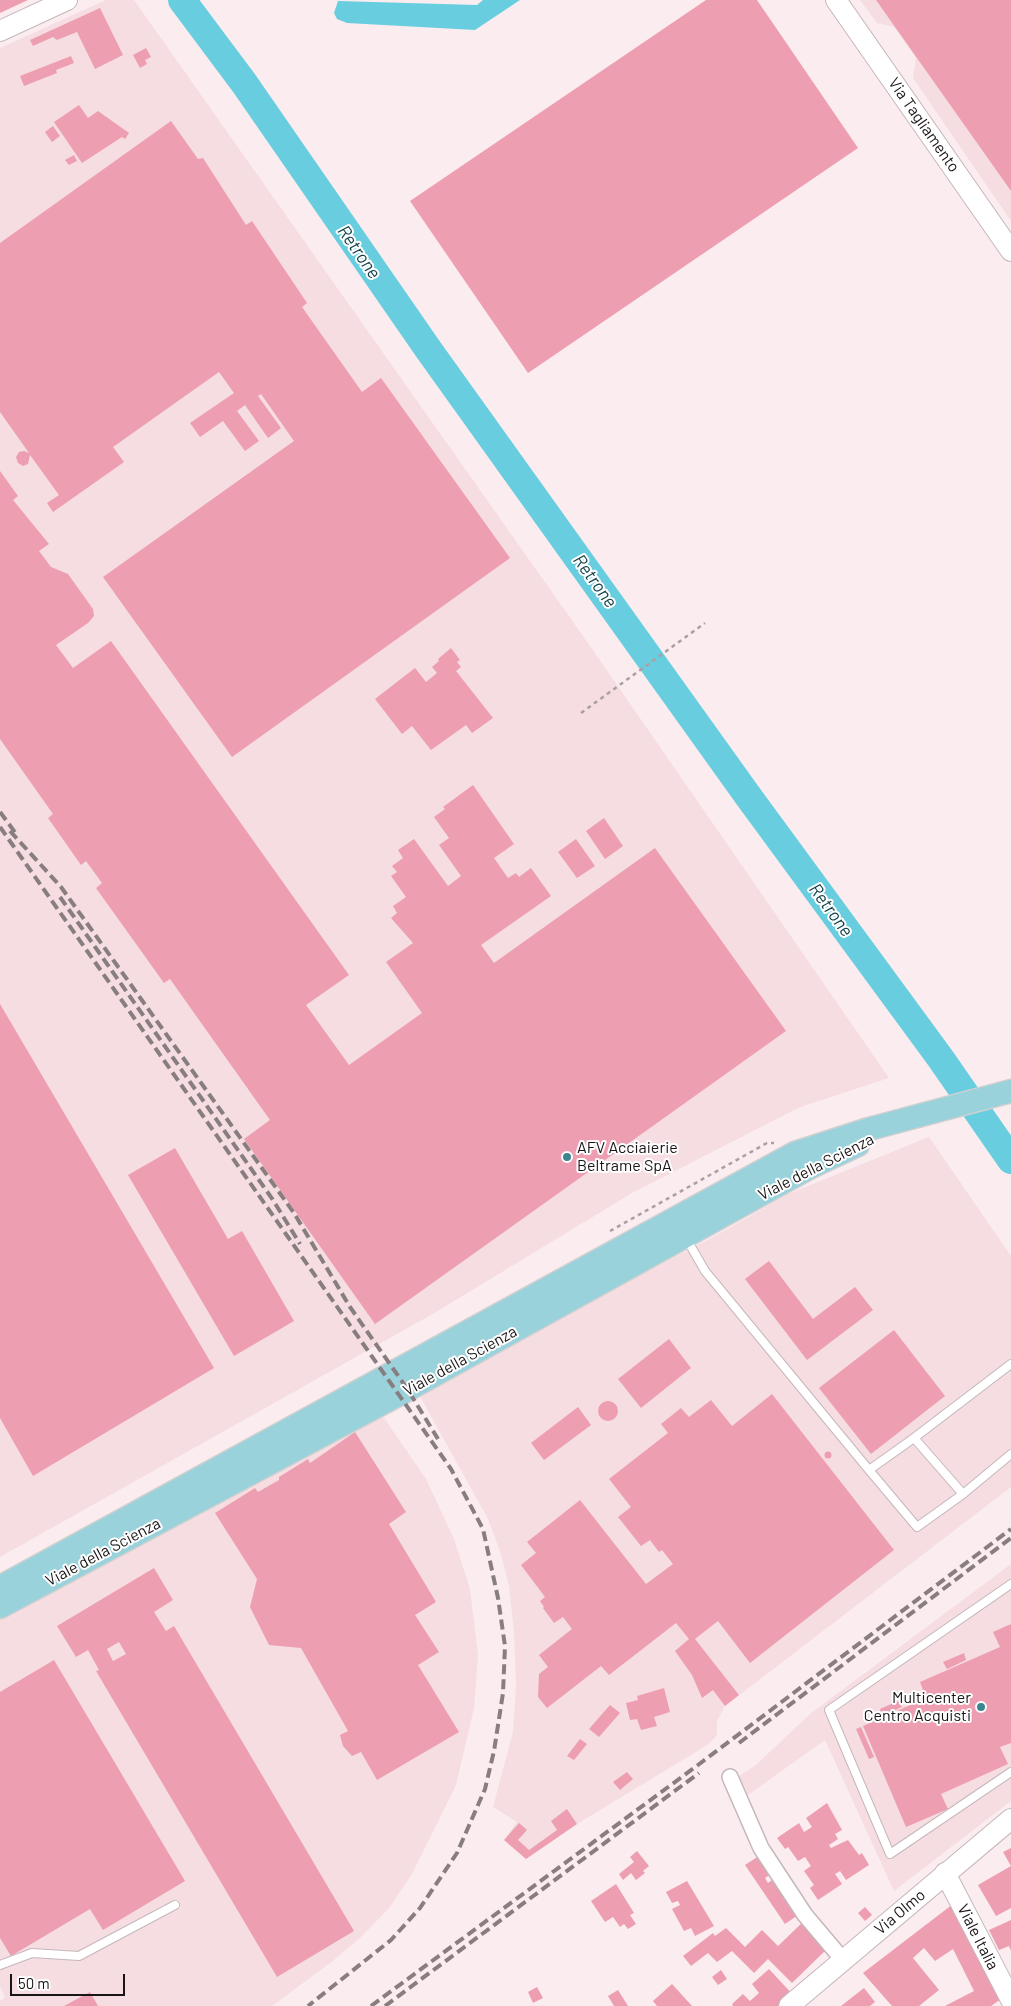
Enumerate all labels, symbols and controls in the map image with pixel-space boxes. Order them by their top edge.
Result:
street label: Via Tagliamento [884,74,964,176]
water label: Retrone [333,221,385,283]
water label: Retrone [568,550,622,612]
water label: Retrone [804,879,858,941]
street label: Viale della Scienza [755,1130,877,1204]
place label: AFV Acciaierie Beltrame SpA [577,1138,678,1176]
marker: AFV Acciaierie Beltrame SpA [561,1151,573,1163]
street label: Viale della Scienza [400,1322,520,1400]
street label: Viale della Scienza [42,1514,164,1590]
place label: Multicenter Centro Acquisti [864,1688,971,1726]
marker: Multicenter Centro Acquisti [975,1701,987,1713]
street label: Via Olmo [871,1885,929,1939]
street label: Viale Italia [953,1901,1003,1973]
scale bar [12,1964,128,1996]
text: 50 m [18,1974,50,1992]

